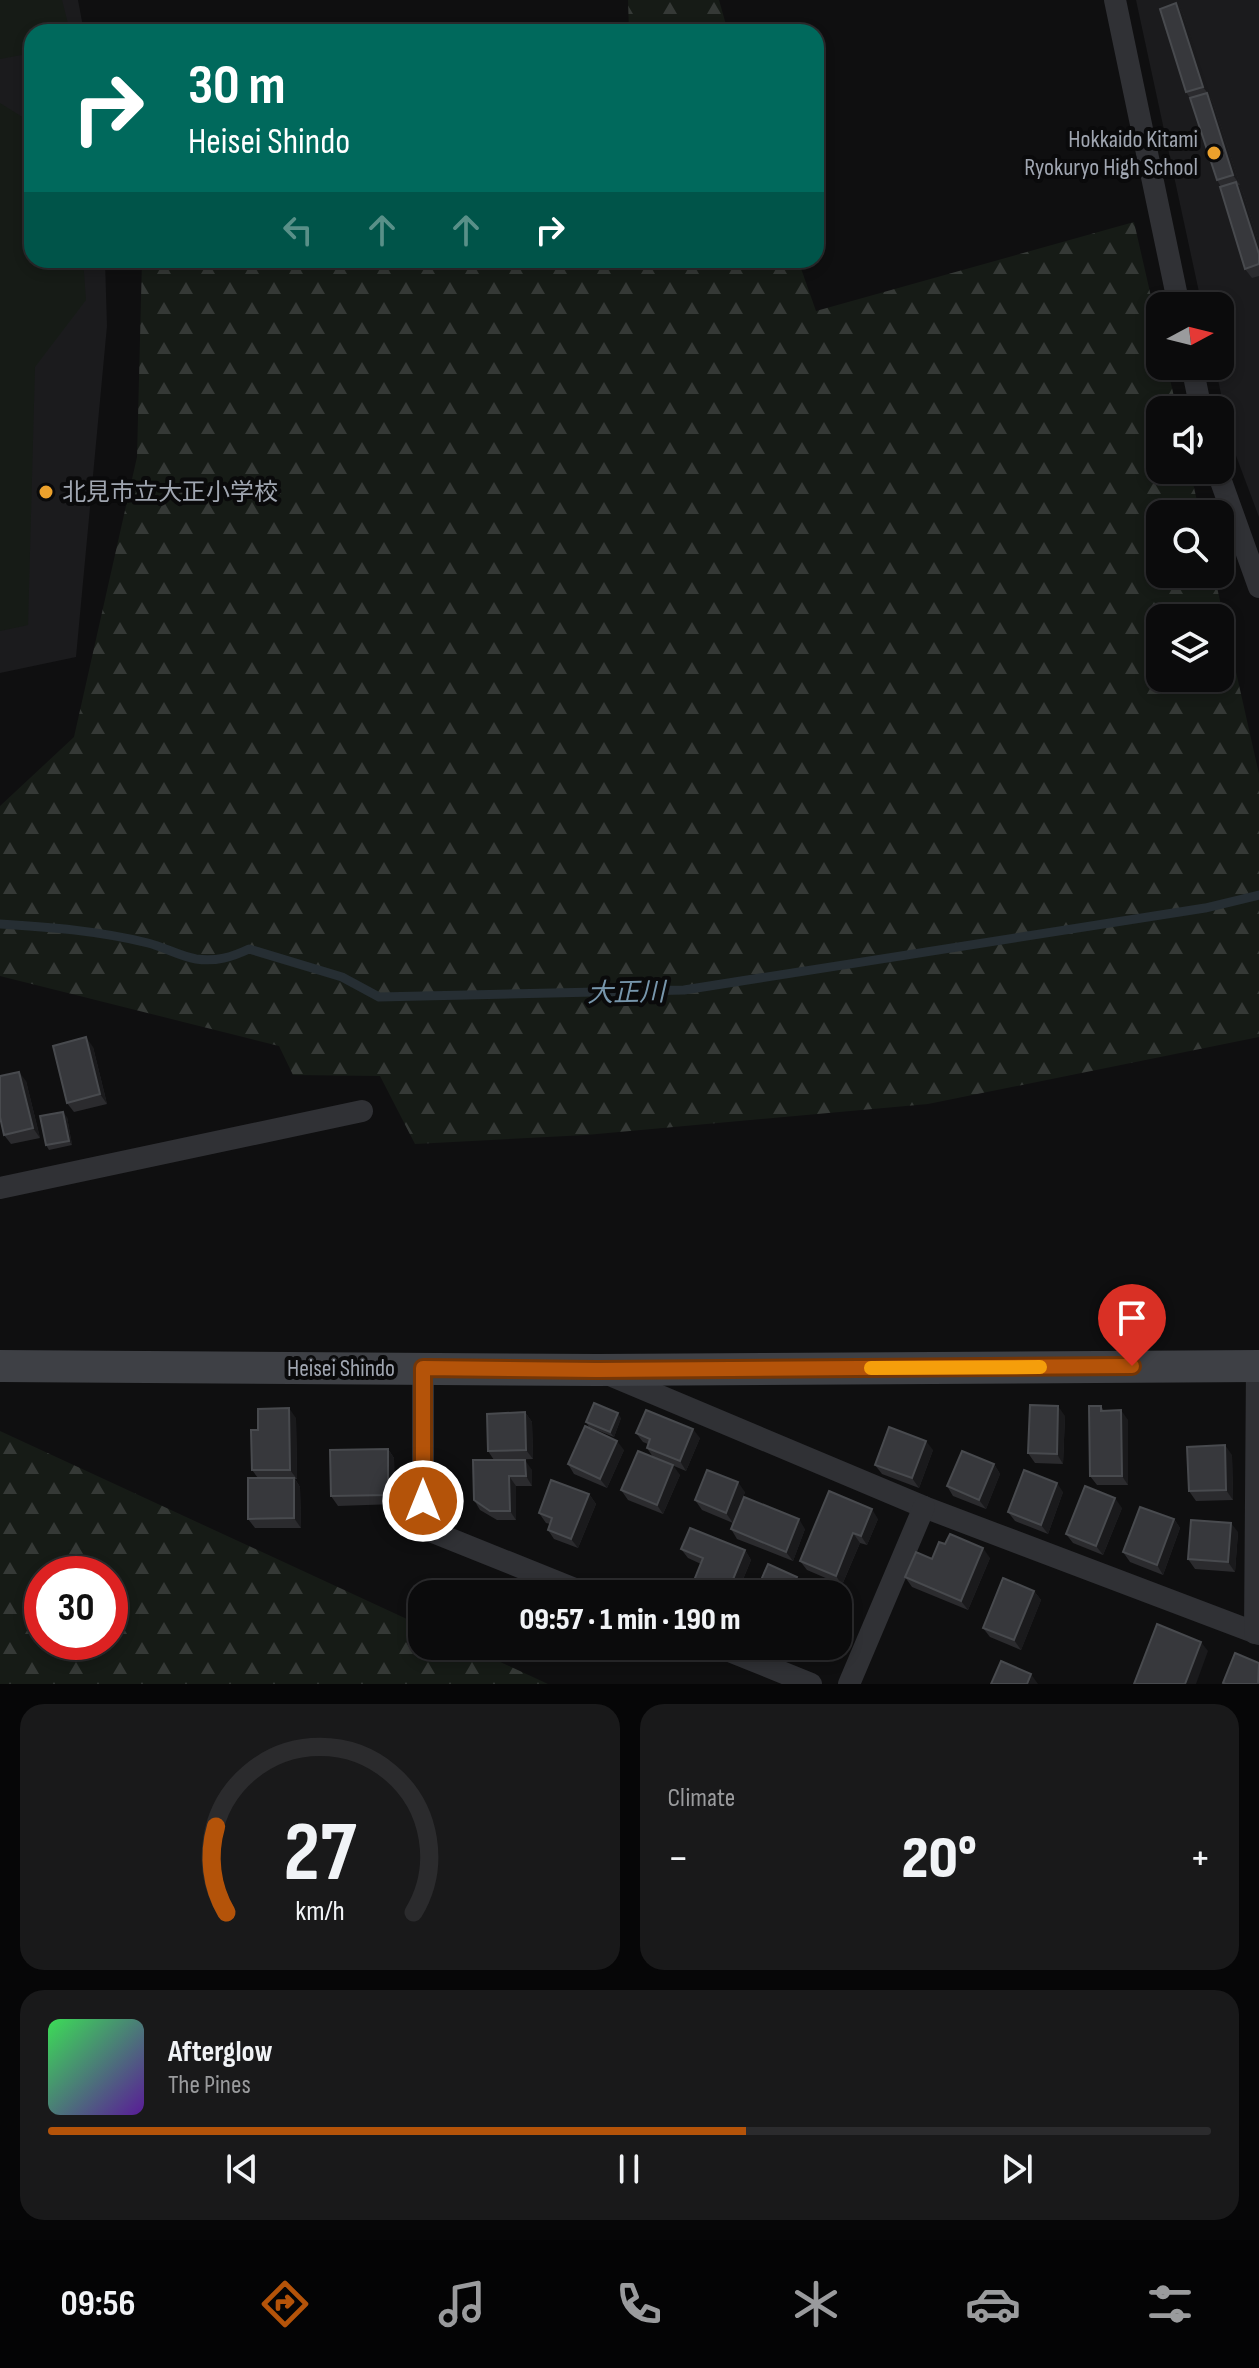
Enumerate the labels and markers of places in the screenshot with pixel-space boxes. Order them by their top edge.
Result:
place label: Hokkaido Kitami Ryokuryo High School [1024,125,1198,182]
marker: Hokkaido Kitami Ryokuryo High School [1205,144,1223,162]
place label: 北見市立大正小学校 [62,478,278,507]
marker: 北見市立大正小学校 [37,483,55,501]
pin [1098,1284,1166,1366]

